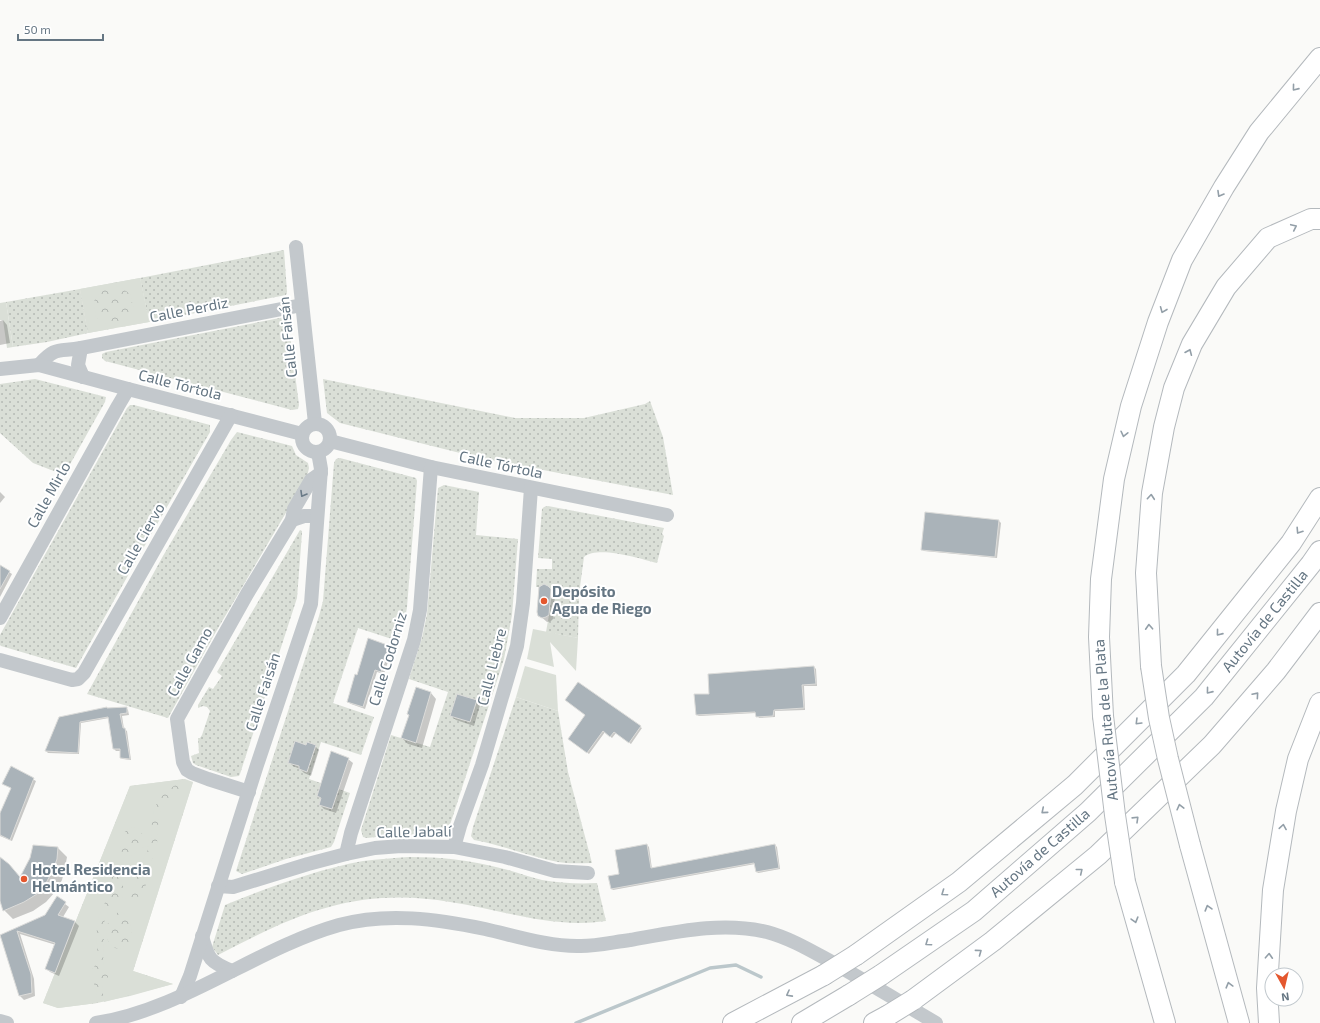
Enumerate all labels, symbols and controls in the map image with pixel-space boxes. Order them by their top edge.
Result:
scale bar [18,16,103,42]
text: 50 m [24,22,51,36]
one-way arrow [1293,83,1300,90]
one-way arrow [1218,190,1225,197]
one-way arrow [1289,224,1297,232]
street label: Calle Perdiz [148,293,230,325]
street label: Calle Faisán [274,296,300,379]
one-way arrow [1159,306,1167,313]
one-way arrow [1184,348,1192,356]
street label: Calle Tórtola [137,365,224,403]
one-way arrow [1121,431,1129,437]
street label: Calle Tórtola [458,446,545,482]
street label: Calle Mirlo [23,458,74,531]
one-way arrow [300,490,307,497]
one-way arrow [1147,494,1156,501]
street label: Calle Ciervo [112,499,168,578]
one-way arrow [1296,527,1304,534]
street label: Autovía de Castilla [1217,566,1311,675]
place label: Depósito Agua de Riego [552,582,652,617]
marker: Depósito Agua de Riego [539,596,549,606]
street label: Calle Codorniz [364,610,410,708]
street label: Calle Gamo [163,624,216,699]
one-way arrow [1145,624,1154,630]
street label: Calle Liebre [473,626,509,707]
one-way arrow [1216,629,1223,636]
street label: Autovía Ruta de la Plata [1089,639,1121,802]
street label: Calle Faisán [241,650,283,733]
one-way arrow [1206,687,1213,694]
one-way arrow [1251,692,1258,700]
one-way arrow [1135,717,1143,725]
street label: Autovía de Castilla [986,804,1093,900]
one-way arrow [1176,804,1184,810]
one-way arrow [1041,806,1049,813]
one-way arrow [1131,816,1139,823]
street label: Calle Jabalí [376,821,453,841]
one-way arrow [1278,824,1287,830]
place label: Hotel Residencia Helmántico [32,860,151,895]
one-way arrow [1075,868,1082,875]
marker: Hotel Residencia Helmántico [19,874,29,884]
one-way arrow [941,888,948,895]
one-way arrow [1204,904,1213,911]
one-way arrow [1131,917,1139,923]
one-way arrow [926,938,933,945]
one-way arrow [974,950,981,957]
one-way arrow [1265,953,1273,959]
north arrow [1264,967,1304,1007]
one-way arrow [1225,982,1234,989]
one-way arrow [786,989,794,996]
text: N [1281,990,1290,1004]

